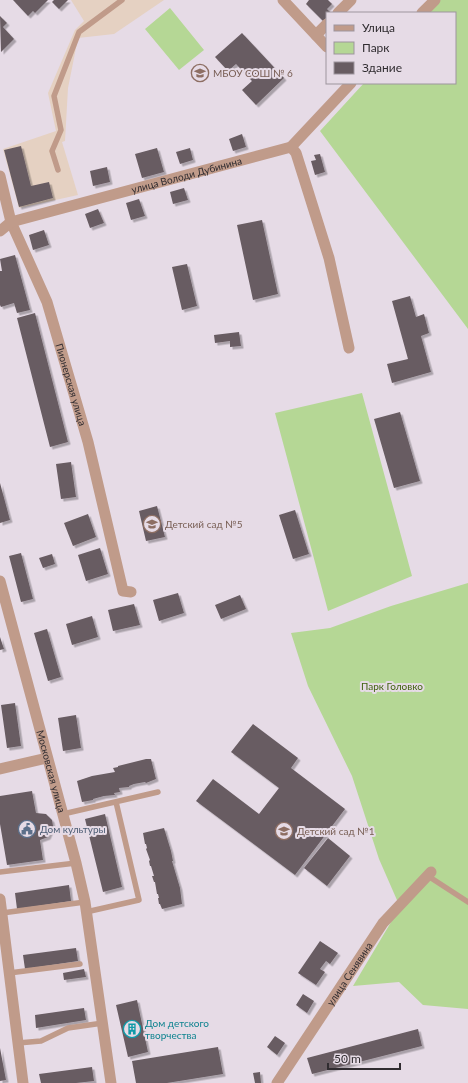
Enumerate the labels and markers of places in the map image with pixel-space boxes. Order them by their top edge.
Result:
school or university icon: МБОУ СОШ № 6 [190,63,210,83]
place label: МБОУ СОШ № 6 [213,67,293,79]
school or university icon: Детский сад №5 [142,514,162,534]
place label: Детский сад №5 [165,518,243,530]
public building icon: Дом культуры [17,819,37,839]
school or university icon: Детский сад №1 [274,821,294,841]
place label: Дом культуры [40,823,106,835]
place label: Детский сад №1 [297,825,375,837]
place label: Дом детского творчества [145,1017,209,1041]
building icon: Дом детского творчества [122,1019,142,1039]

